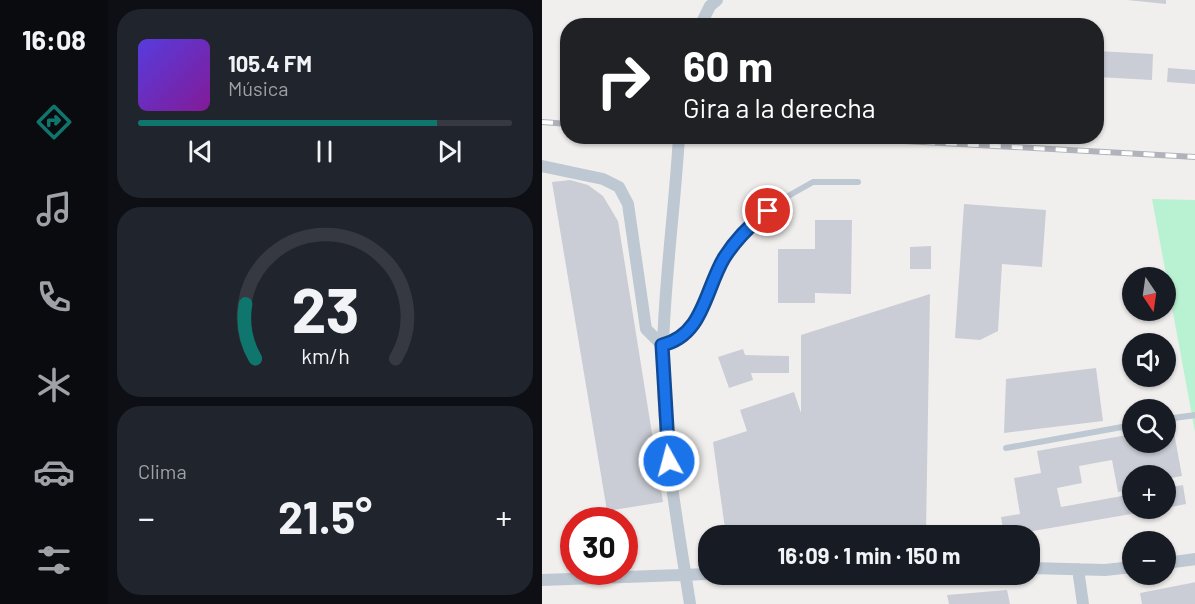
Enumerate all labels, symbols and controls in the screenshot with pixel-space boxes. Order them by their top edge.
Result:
text: 16:08 [22,23,86,55]
text: 60 m [683,40,773,90]
icon: right [584,42,662,120]
text: 105.4 FM [228,50,312,76]
text: Música [228,76,288,100]
text: Gira a la derecha [683,91,876,123]
icon: directions [33,101,75,143]
icon: previous [184,135,217,168]
icon: pause [308,135,341,168]
icon: next [433,135,466,168]
pin [742,185,793,236]
icon: music [33,188,75,230]
icon: arrive [751,194,784,227]
north arrow [1122,267,1176,321]
map controls [1122,267,1176,585]
text: 23 [291,271,359,345]
icon: phone [33,276,75,318]
button: sound [1122,333,1176,387]
text: km/h [301,343,349,368]
icon: climate [33,364,75,406]
button: search [1122,399,1176,453]
position arrow [637,429,701,493]
icon: car [33,451,75,493]
text: Clima [138,459,187,483]
button: + [1122,465,1176,519]
text: 21.5° [278,489,372,543]
text: − [138,497,155,537]
text: + [496,497,512,537]
speed limit sign: 30 [560,507,638,585]
button: − [1122,531,1176,585]
icon: filters [33,539,75,581]
text: 16:09 · 1 min · 150 m [778,542,960,568]

